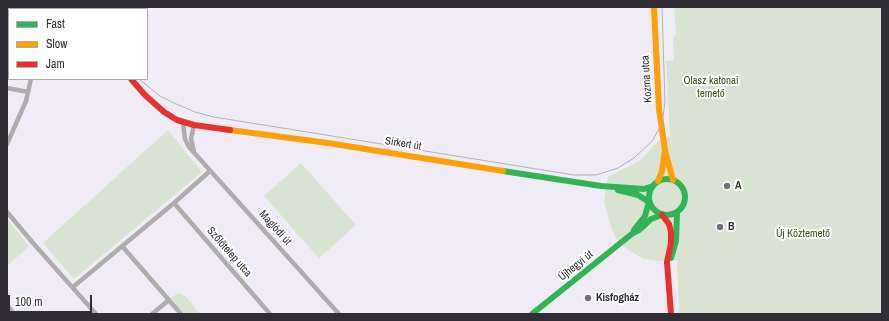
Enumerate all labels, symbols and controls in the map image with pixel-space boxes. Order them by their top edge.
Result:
legend [8,8,148,80]
text: Fast [46,16,65,32]
text: Slow [46,36,67,52]
street label: Kozma utca [639,55,655,103]
text: Jam [46,56,65,72]
park label: Olasz katonai temető [683,74,739,100]
street label: Sírkert út [384,135,422,153]
place label: A [735,179,742,193]
marker: A [722,181,732,191]
street label: Maglódi út [256,208,294,248]
place label: B [728,220,735,234]
marker: B [715,222,725,232]
street label: Szőlőtelep utca [204,224,254,280]
park label: Új Köztemető [776,227,830,241]
street label: Újhegyi út [556,248,596,284]
scale bar [10,287,94,313]
place label: Kisfogház [596,291,639,305]
marker: Kisfogház [583,293,593,303]
text: 100 m [15,294,42,310]

